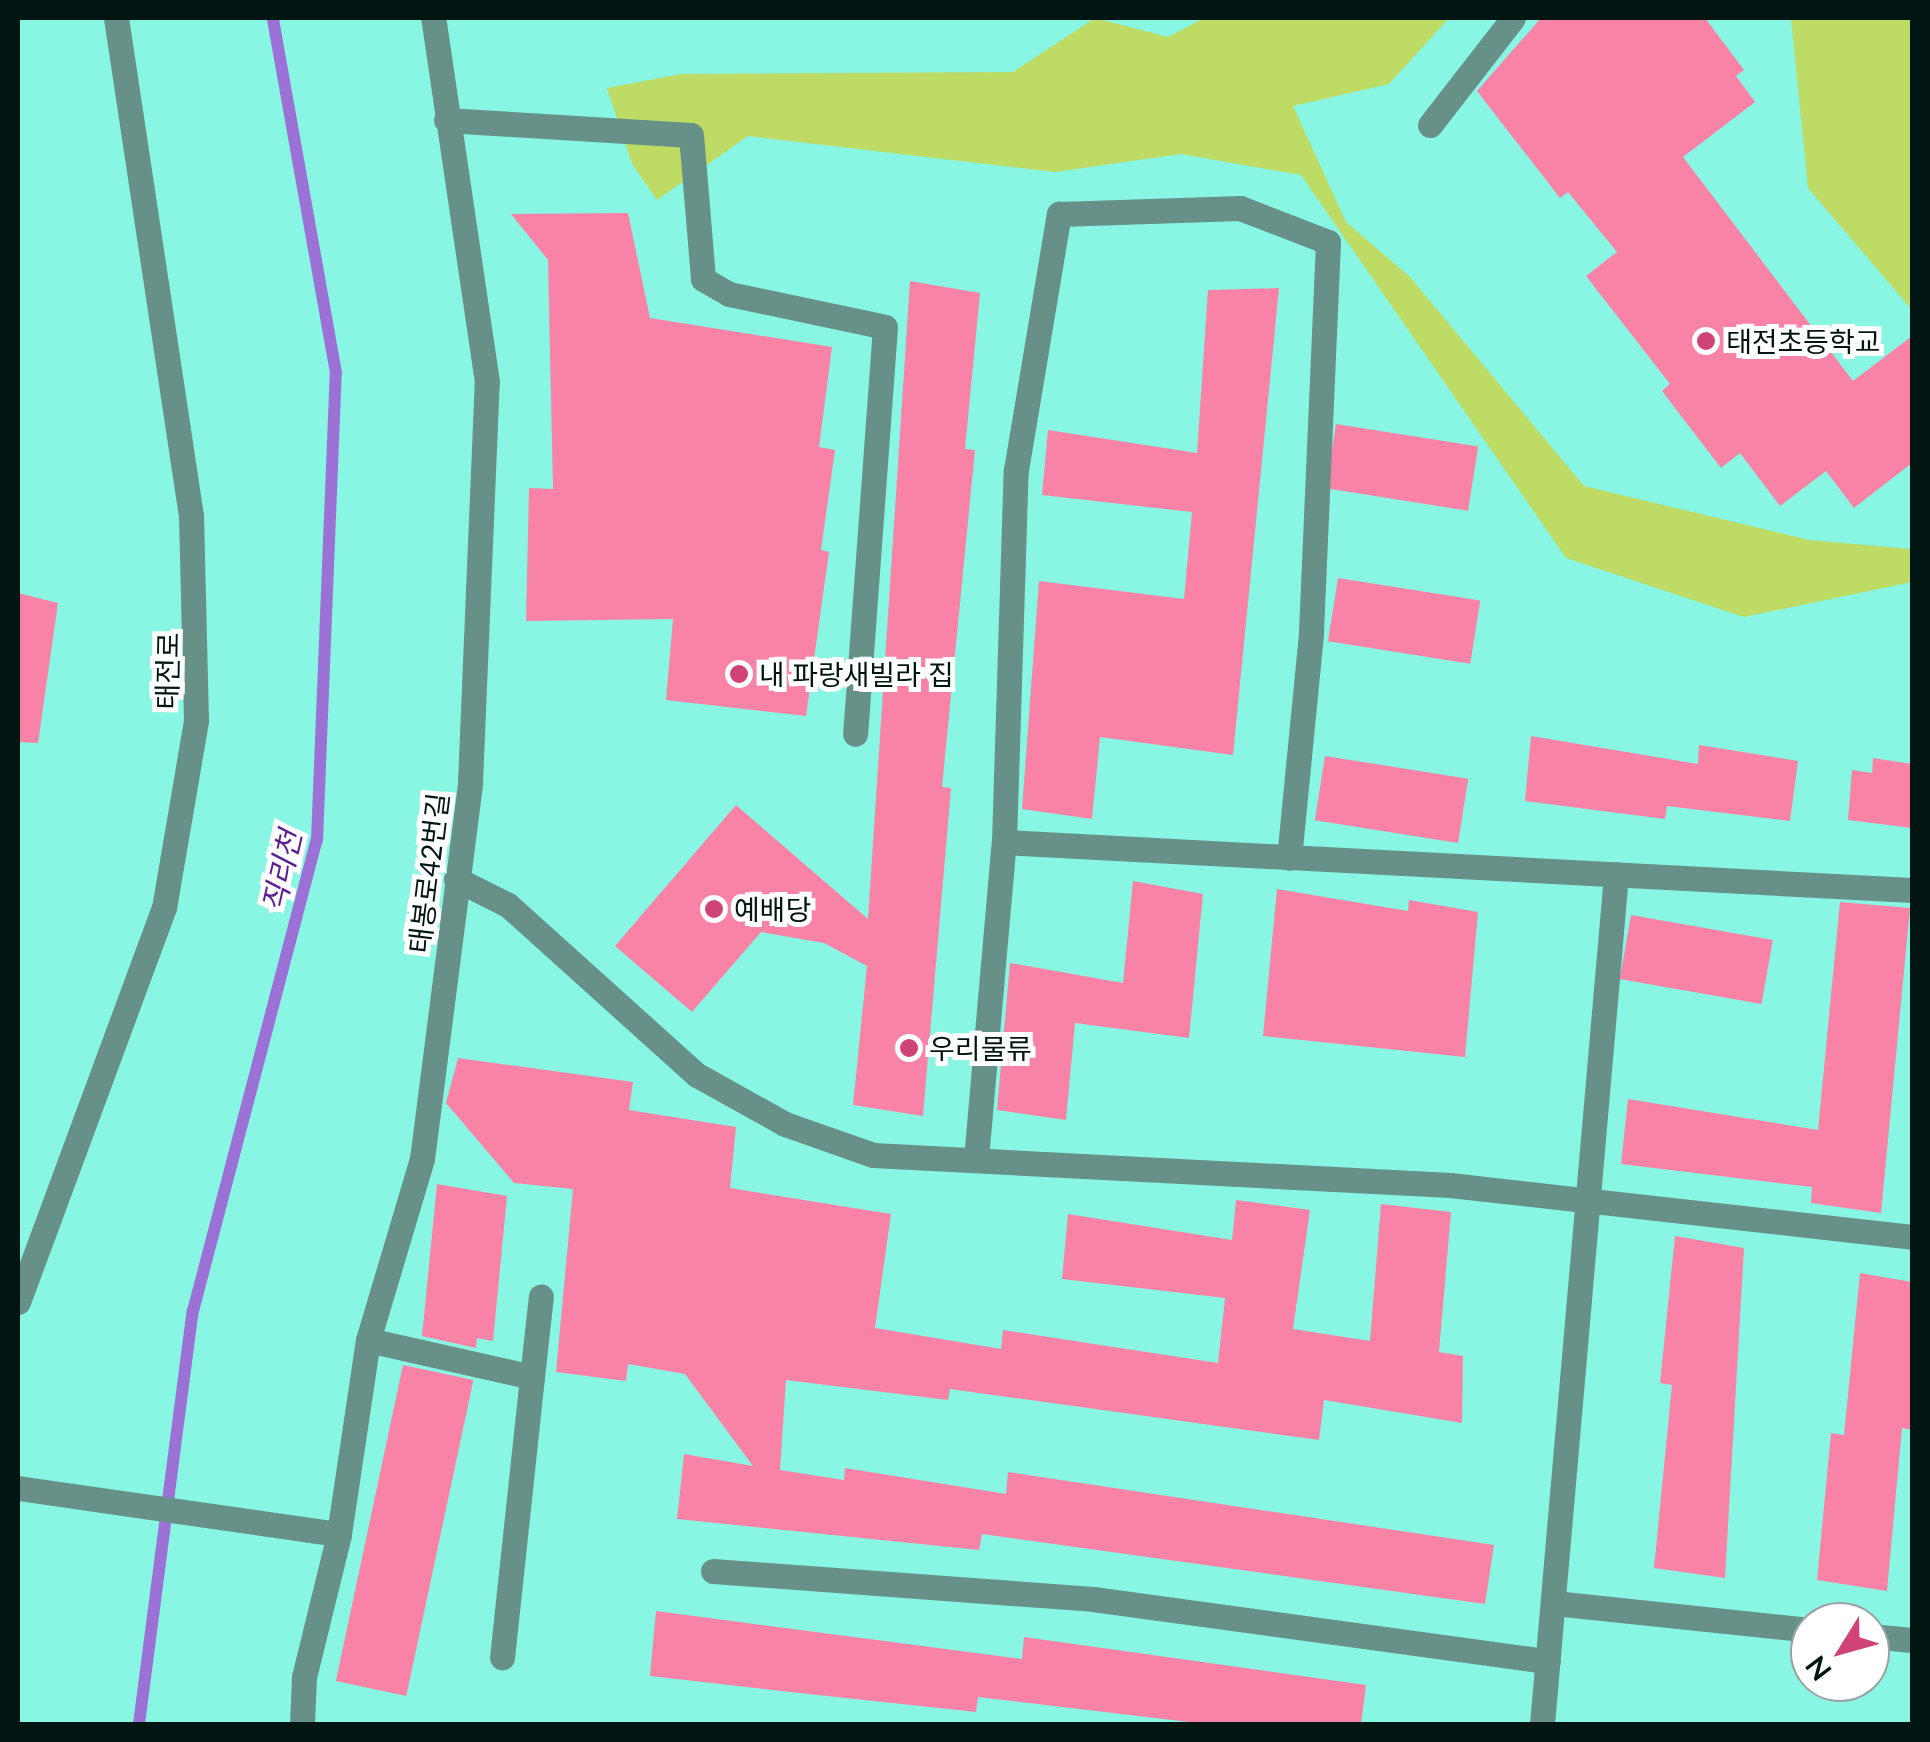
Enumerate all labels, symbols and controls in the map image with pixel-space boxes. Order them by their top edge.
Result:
place label: 태전초등학교 [1726,324,1881,358]
marker: 태전초등학교 [1695,330,1717,352]
street label: 태전로 [150,632,184,710]
place label: 내 파랑새빌라 집 [759,657,954,691]
marker: 내 파랑새빌라 집 [728,663,750,685]
street label: 태봉로42번길 [401,791,455,955]
water label: 직리천 [254,827,308,915]
place label: 예배당 [734,892,811,926]
marker: 예배당 [703,898,725,920]
place label: 우리물류 [929,1031,1032,1065]
marker: 우리물류 [898,1037,920,1059]
north arrow [1790,1602,1890,1702]
text: N [1798,1650,1838,1688]

